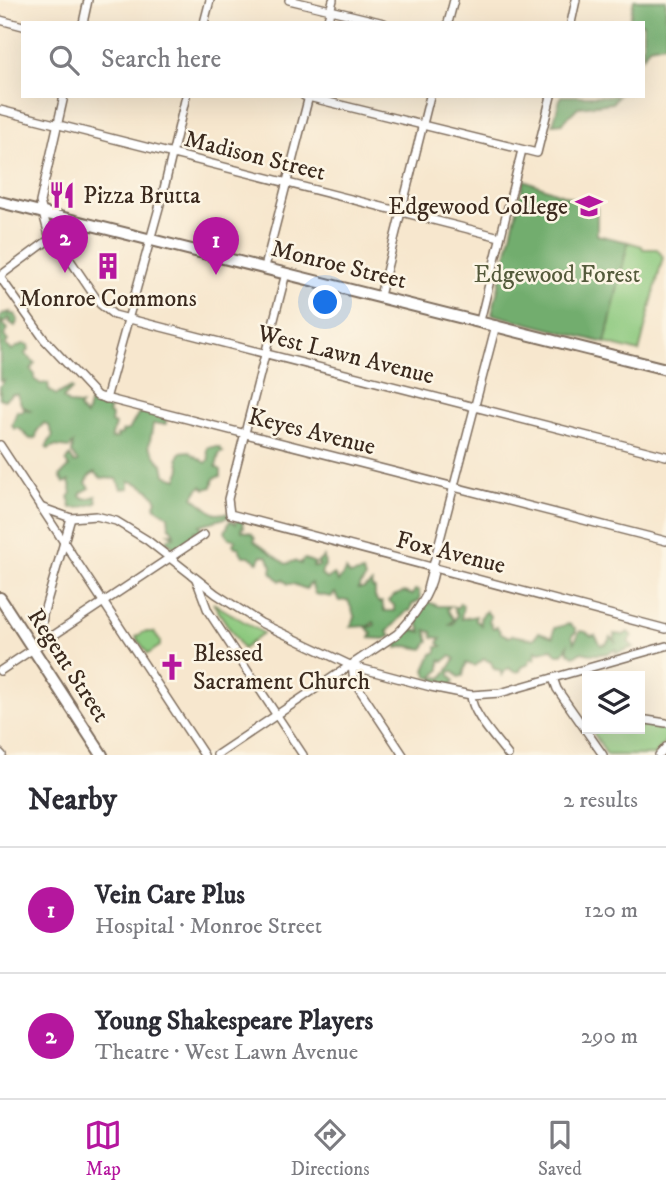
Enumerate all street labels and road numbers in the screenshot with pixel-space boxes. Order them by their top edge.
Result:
street label: Madison Street [181,124,329,188]
street label: Monroe Street [268,234,410,296]
street label: West Lawn Avenue [253,318,437,391]
street label: Keyes Avenue [245,402,379,462]
street label: Fox Avenue [393,525,509,581]
street label: Regent Street [20,603,116,728]

